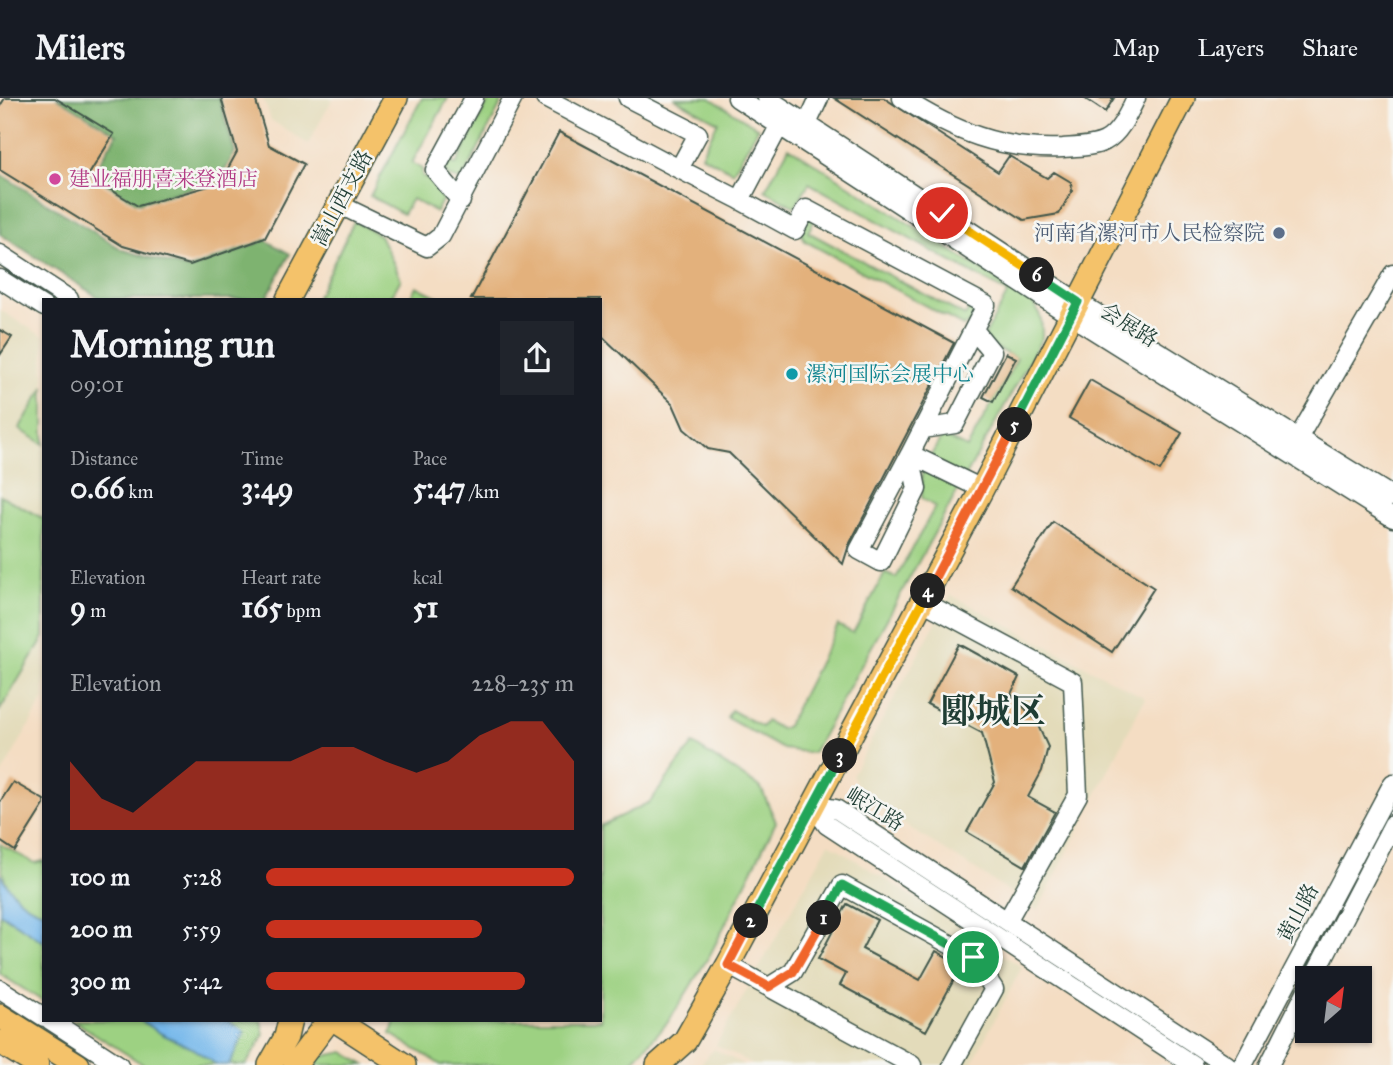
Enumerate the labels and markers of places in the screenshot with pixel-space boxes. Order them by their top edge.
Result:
place label: 建业福朋喜来登酒店 [69,166,258,192]
marker: 建业福朋喜来登酒店 [47,171,63,187]
pin [912,183,972,243]
place label: 河南省漯河市人民检察院 [1034,220,1265,246]
marker: 河南省漯河市人民检察院 [1271,225,1287,241]
pin: 6 [1020,258,1054,292]
place label: 漯河国际会展中心 [806,361,974,387]
marker: 漯河国际会展中心 [784,366,800,382]
pin: 5 [998,408,1032,442]
pin: 4 [911,574,946,608]
pin: 3 [822,738,858,774]
pin: 1 [806,900,842,936]
pin: 2 [734,904,768,938]
pin [943,927,1003,987]

